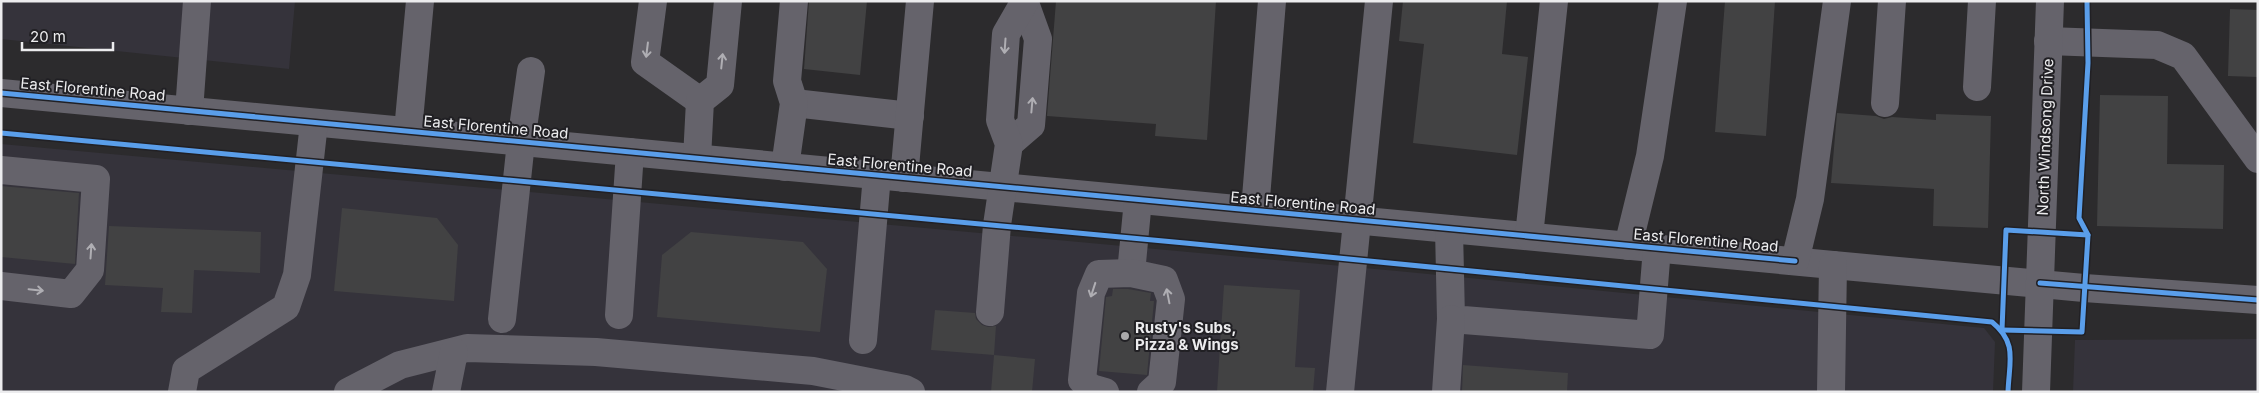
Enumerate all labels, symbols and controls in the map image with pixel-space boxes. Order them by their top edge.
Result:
scale bar [22,20,114,52]
text: 20 m [30,27,66,46]
one-way arrow [1000,38,1009,54]
one-way arrow [641,41,651,57]
one-way arrow [717,54,727,70]
street label: North Windsong Drive [2033,58,2057,216]
street label: East Florentine Road [20,73,166,105]
one-way arrow [1027,97,1037,113]
street label: East Florentine Road [423,111,569,143]
street label: East Florentine Road [827,149,973,181]
street label: East Florentine Road [1230,187,1376,219]
street label: East Florentine Road [1633,224,1779,256]
one-way arrow [86,244,96,260]
one-way arrow [1088,282,1097,298]
one-way arrow [28,285,44,295]
one-way arrow [1163,289,1173,305]
place label: Rusty's Subs, Pizza & Wings [1135,318,1239,354]
marker: Rusty's Subs, Pizza & Wings [1119,330,1131,342]

